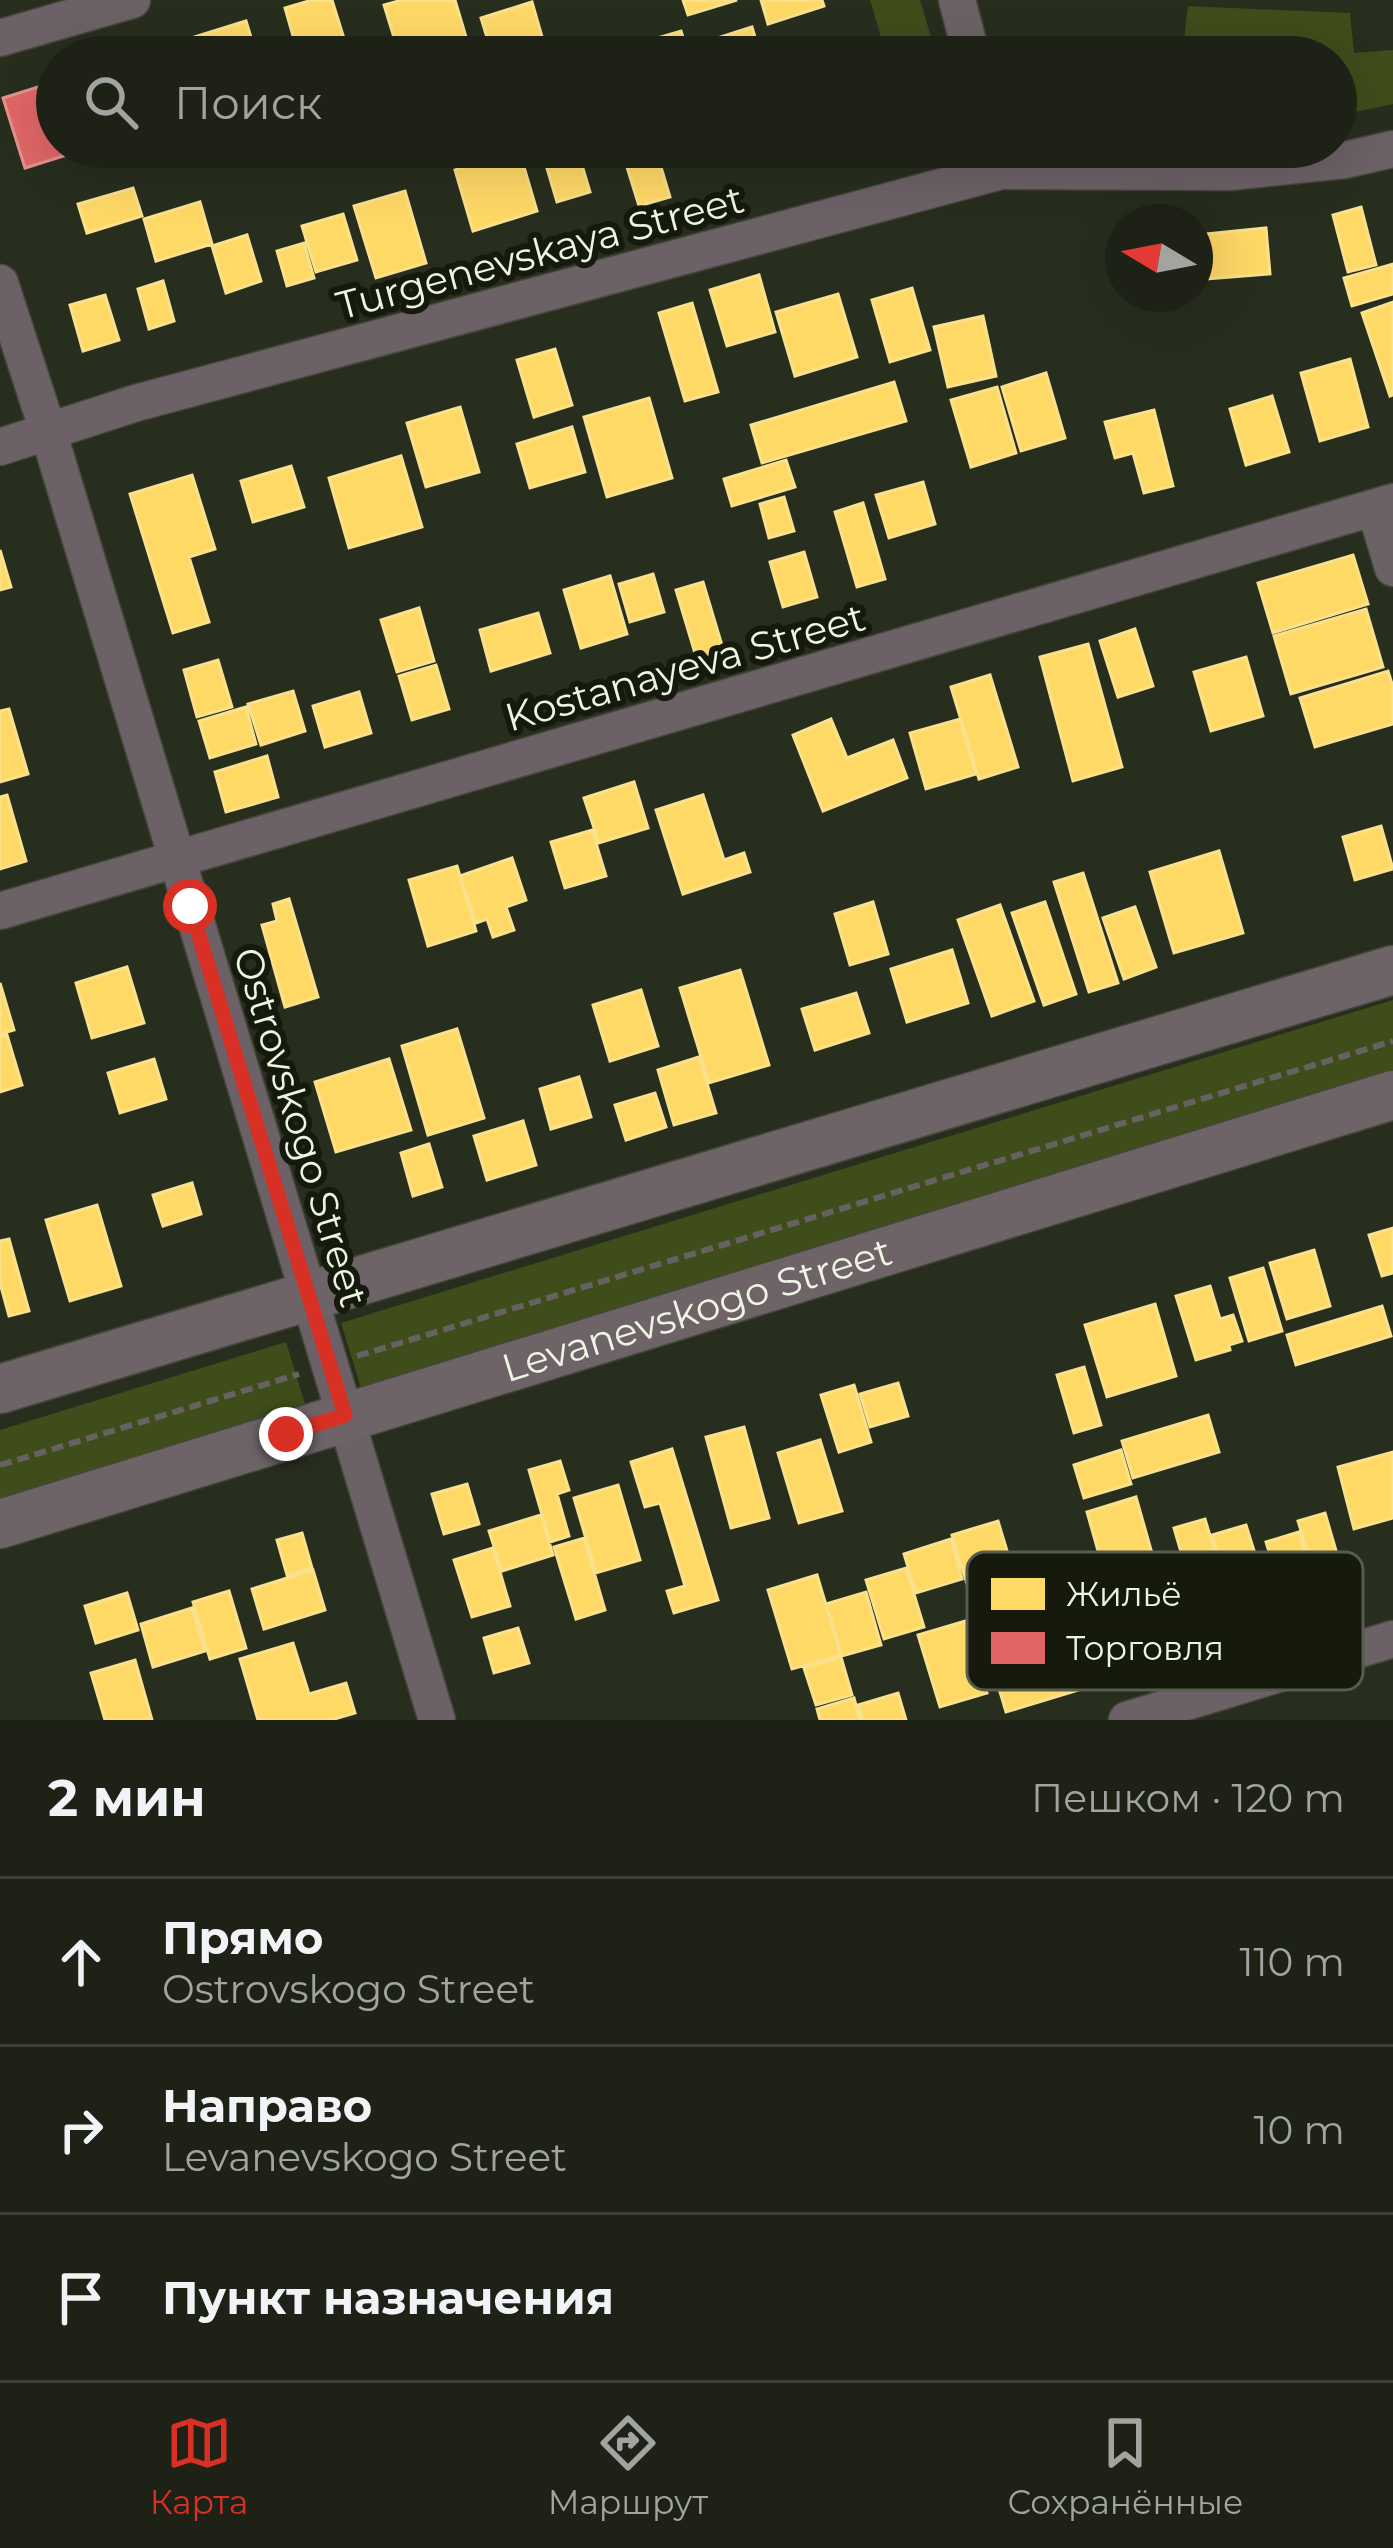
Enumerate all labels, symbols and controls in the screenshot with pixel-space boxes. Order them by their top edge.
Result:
search box [36,36,1357,168]
icon: search [78,69,144,135]
text: Поиск [174,75,322,130]
street label: Turgenevskaya Street [331,175,749,329]
north arrow [1105,204,1213,312]
street label: Kostanayeva Street [499,593,871,741]
route start [163,879,217,933]
street label: Ostrovskogo Street [224,942,378,1312]
street label: Levanevskogo Street [496,1227,897,1392]
route end [259,1407,313,1461]
legend [967,1552,1363,1690]
text: Жильё [1066,1574,1182,1614]
text: Торговля [1066,1628,1224,1668]
text: 2 мин [48,1767,206,1829]
text: Пешком · 120 m [1031,1774,1345,1822]
text: Прямо [162,1910,323,1965]
icon: ahead [48,1929,114,1995]
text: 110 m [1239,1938,1345,1986]
text: Ostrovskogo Street [162,1965,535,2013]
text: Направо [162,2078,372,2133]
icon: right [48,2097,114,2163]
text: 10 m [1254,2106,1345,2154]
text: Levanevskogo Street [162,2133,567,2181]
icon: arrive [48,2265,114,2331]
text: Пункт назначения [162,2270,614,2325]
tab: Карта [150,2410,248,2522]
tab: Маршрут [548,2410,708,2522]
tab: Сохранённые [1007,2410,1243,2522]

